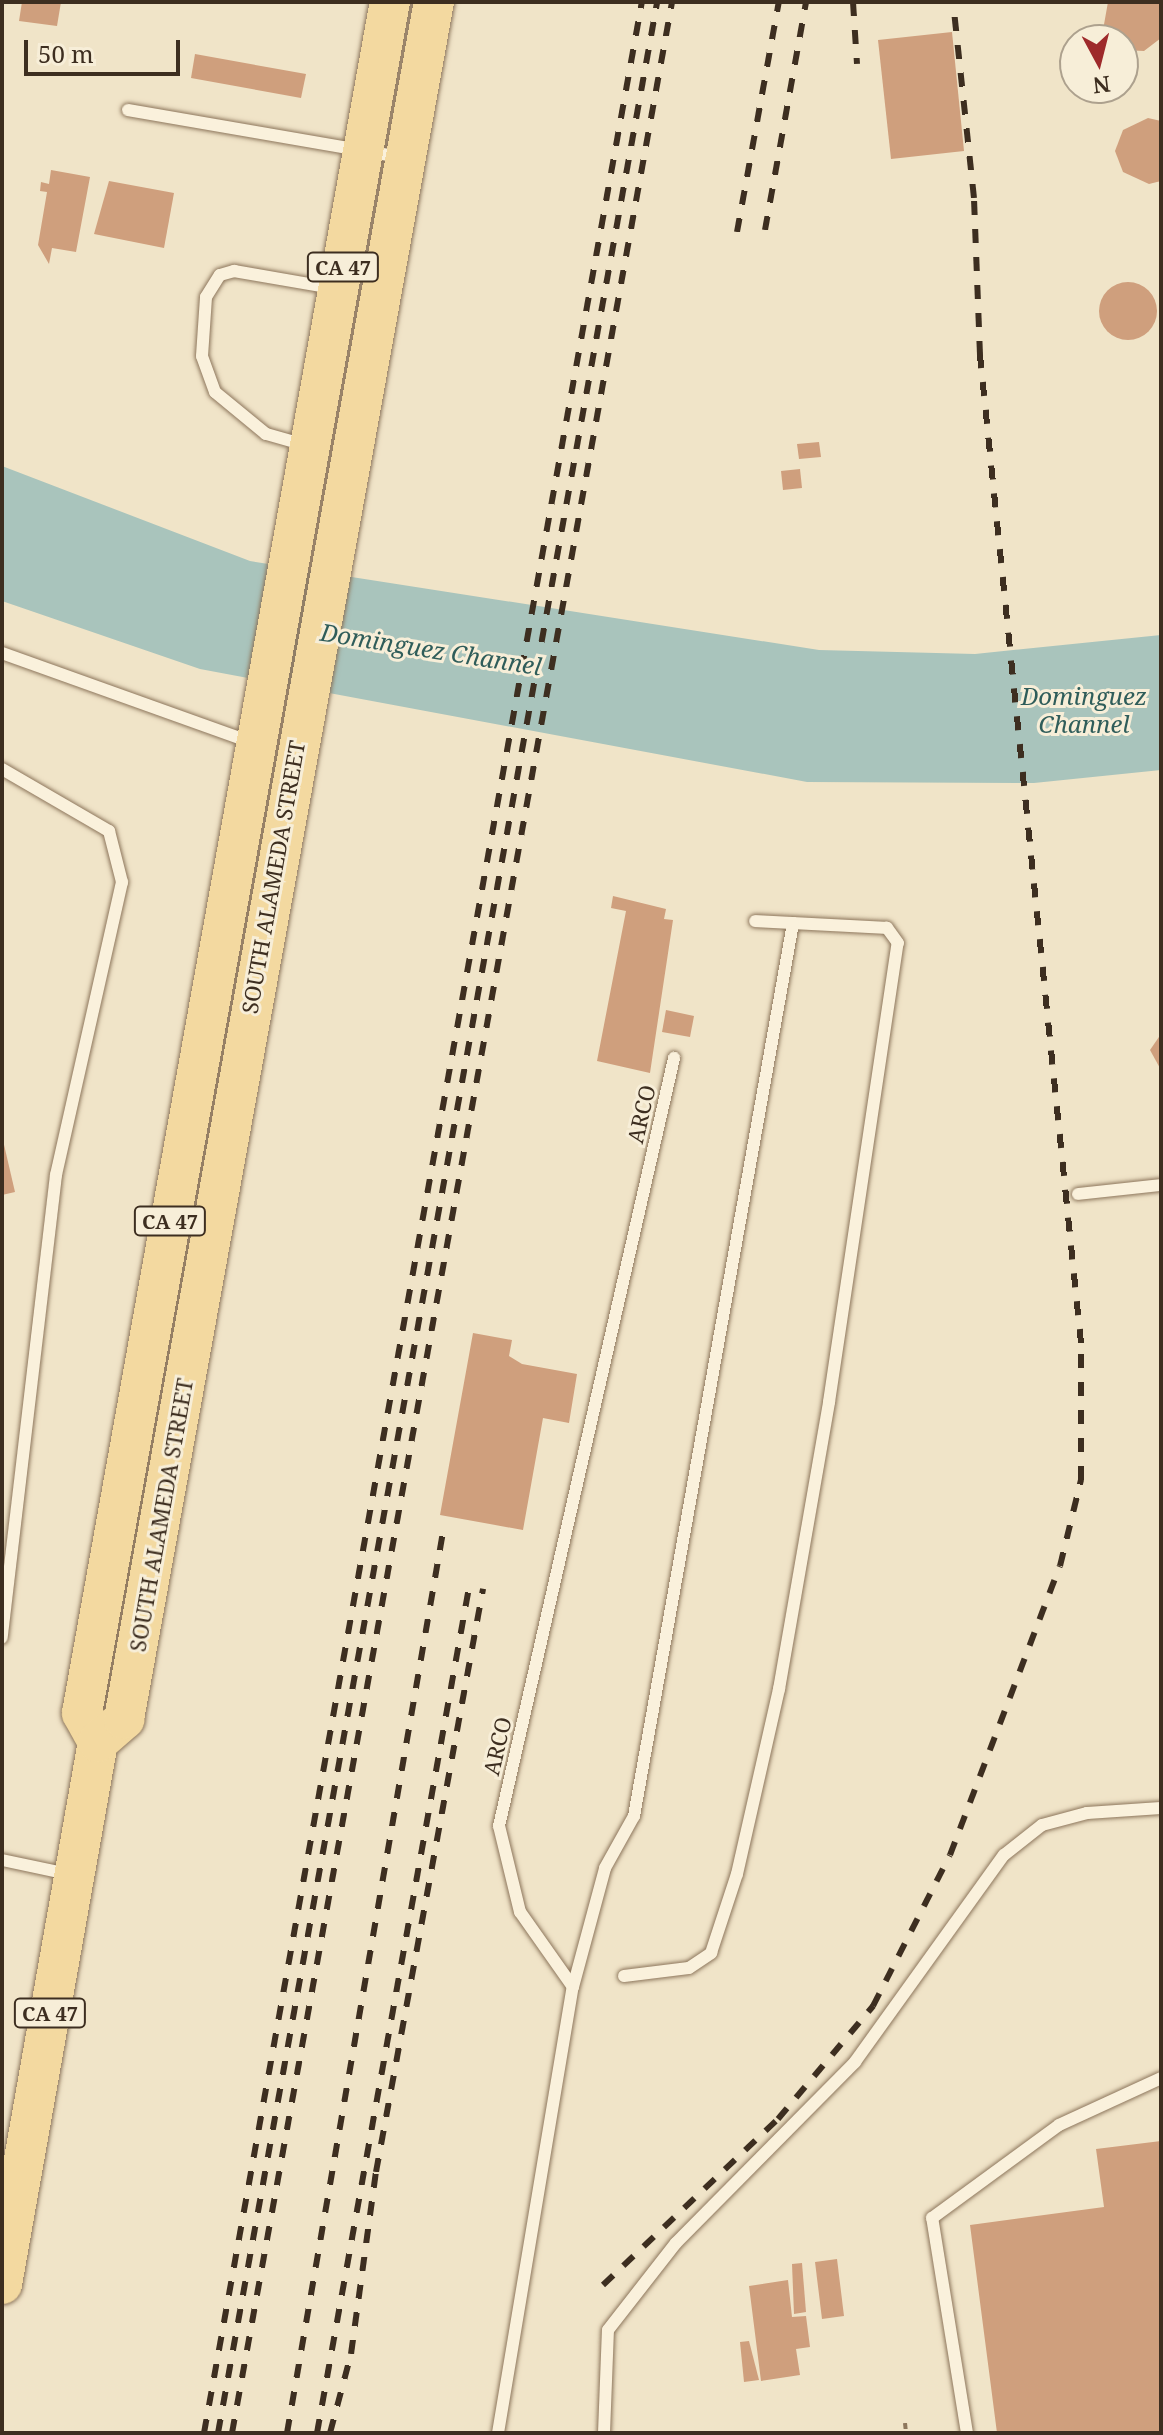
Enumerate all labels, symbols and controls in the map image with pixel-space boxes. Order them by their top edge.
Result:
scale bar [28,24,184,74]
north arrow [1059,24,1139,104]
text: 50 m [38,37,94,70]
text: N [1091,70,1112,102]
road number: CA 47 [305,251,381,283]
water label: Dominguez Channel [318,617,544,681]
water label: Dominguez Channel [1021,682,1147,738]
street label: SOUTH ALAMEDA STREET [236,738,310,1016]
street label: ARCO [621,1082,661,1146]
road number: CA 47 [132,1205,208,1237]
street label: SOUTH ALAMEDA STREET [124,1376,198,1654]
street label: ARCO [477,1714,517,1778]
road number: CA 47 [12,1997,88,2029]

